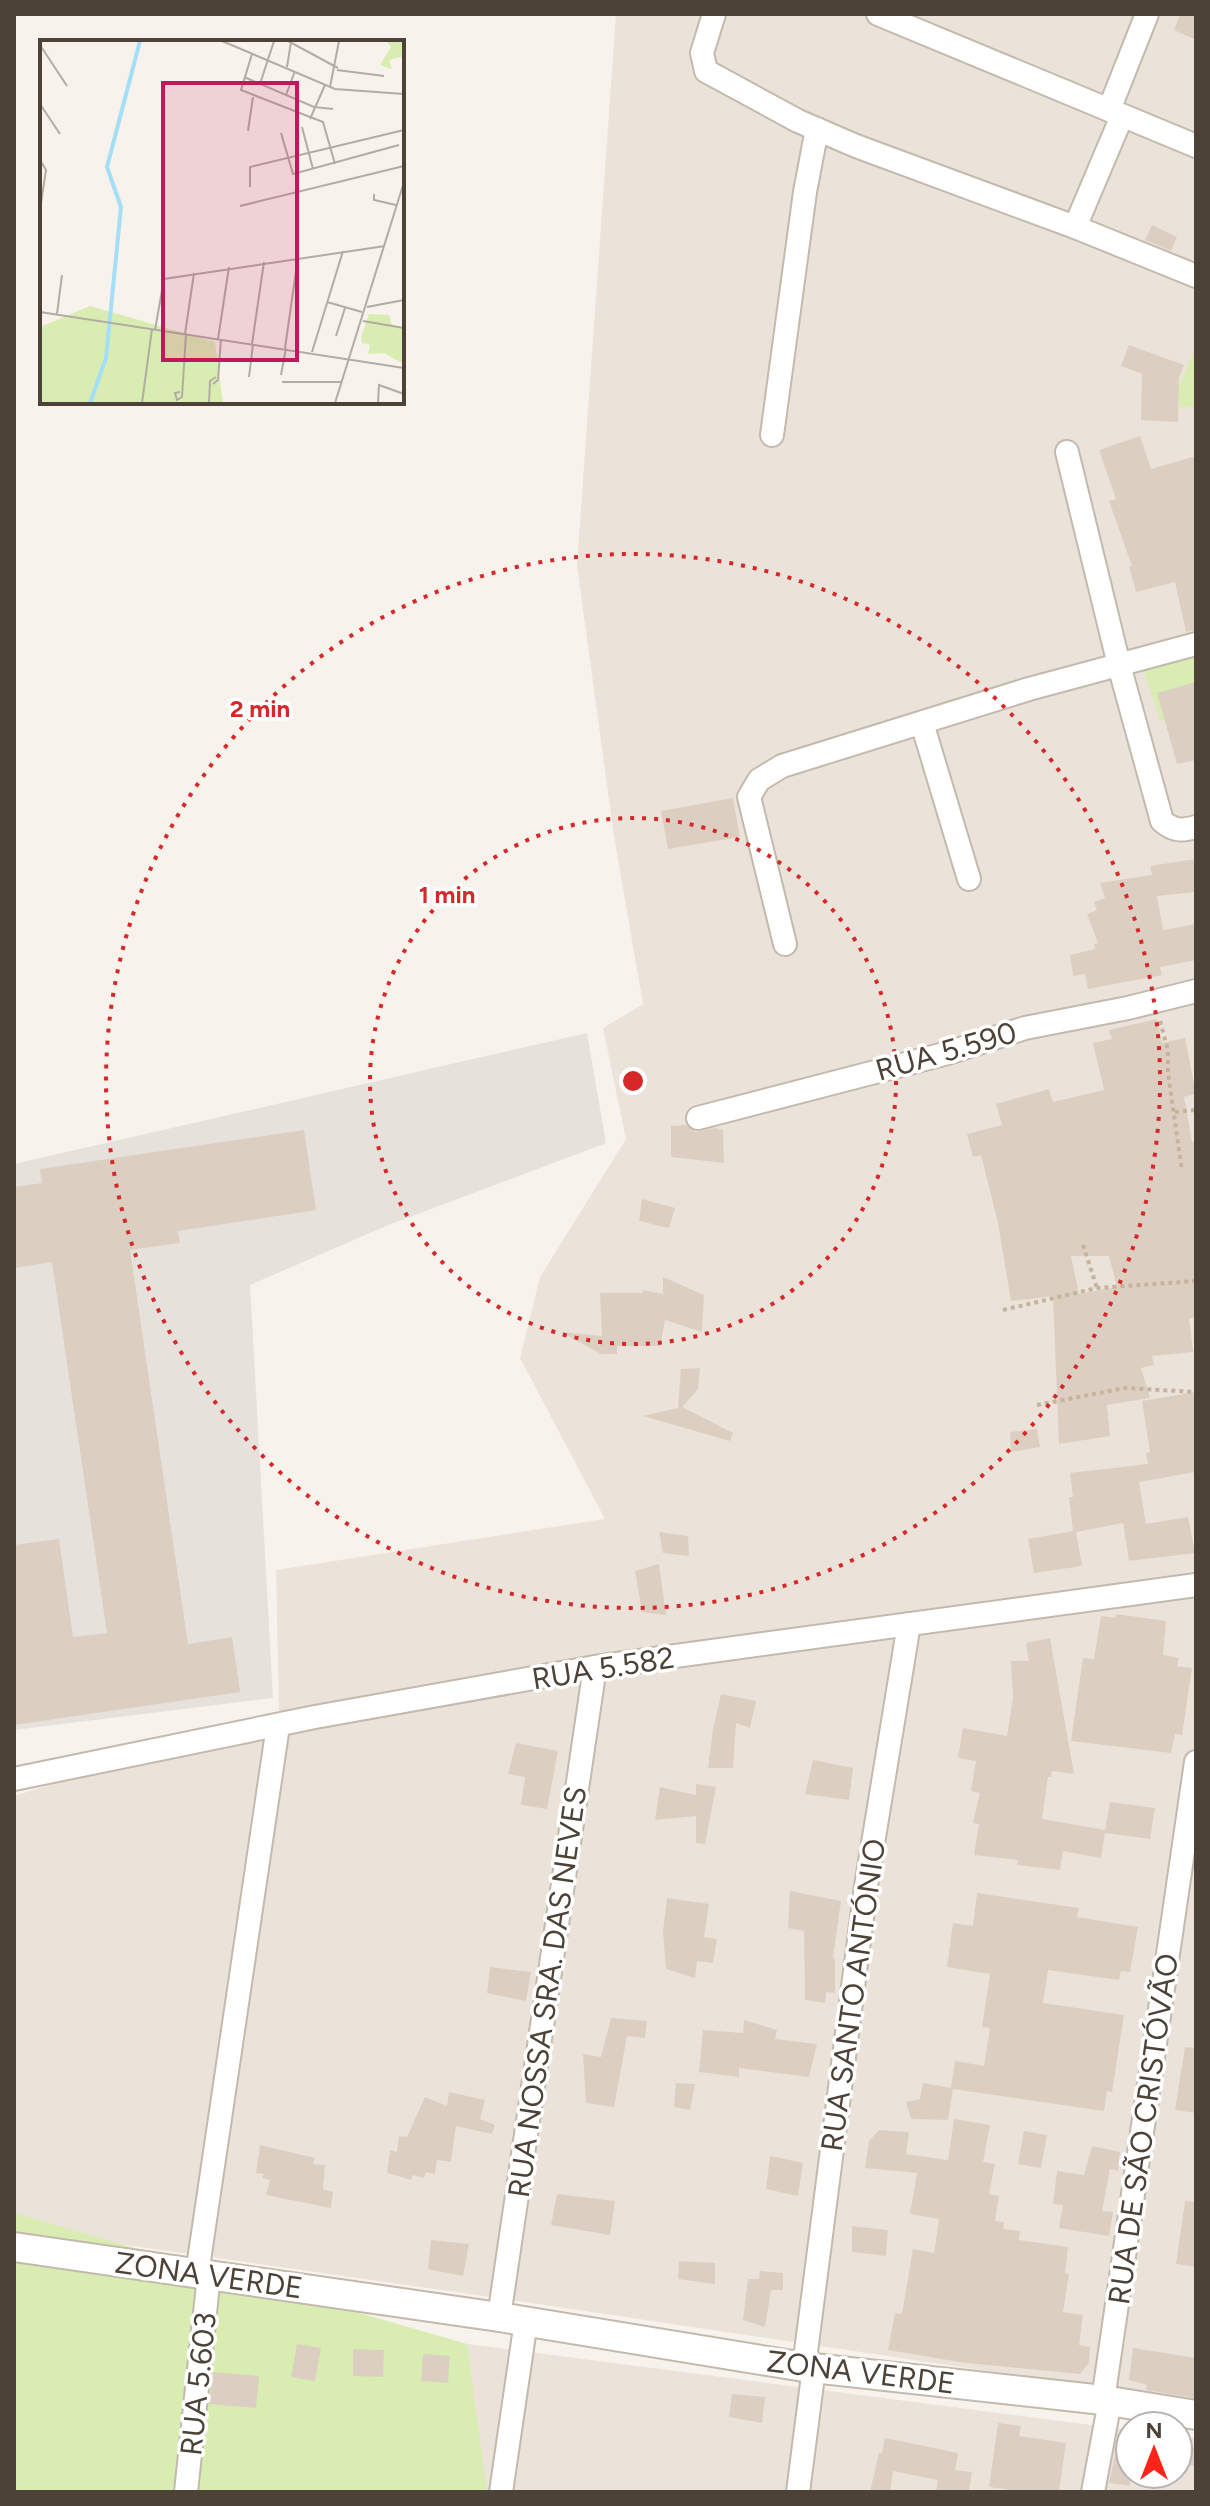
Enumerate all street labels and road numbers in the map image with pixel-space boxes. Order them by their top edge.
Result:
street label: RUA 5.590 [871,1013,1021,1089]
street label: RUA 5.582 [529,1638,677,1698]
street label: RUA NOSSA SRA. DAS NEVES [500,1784,594,2200]
street label: RUA SANTO ANTÓNIO [813,1836,893,2154]
street label: RUA DE SÃO CRISTÓVÃO [1100,1951,1186,2307]
street label: ZONA VERDE [113,2244,305,2306]
street label: RUA 5.603 [172,2311,224,2457]
street label: ZONA VERDE [765,2342,957,2402]

